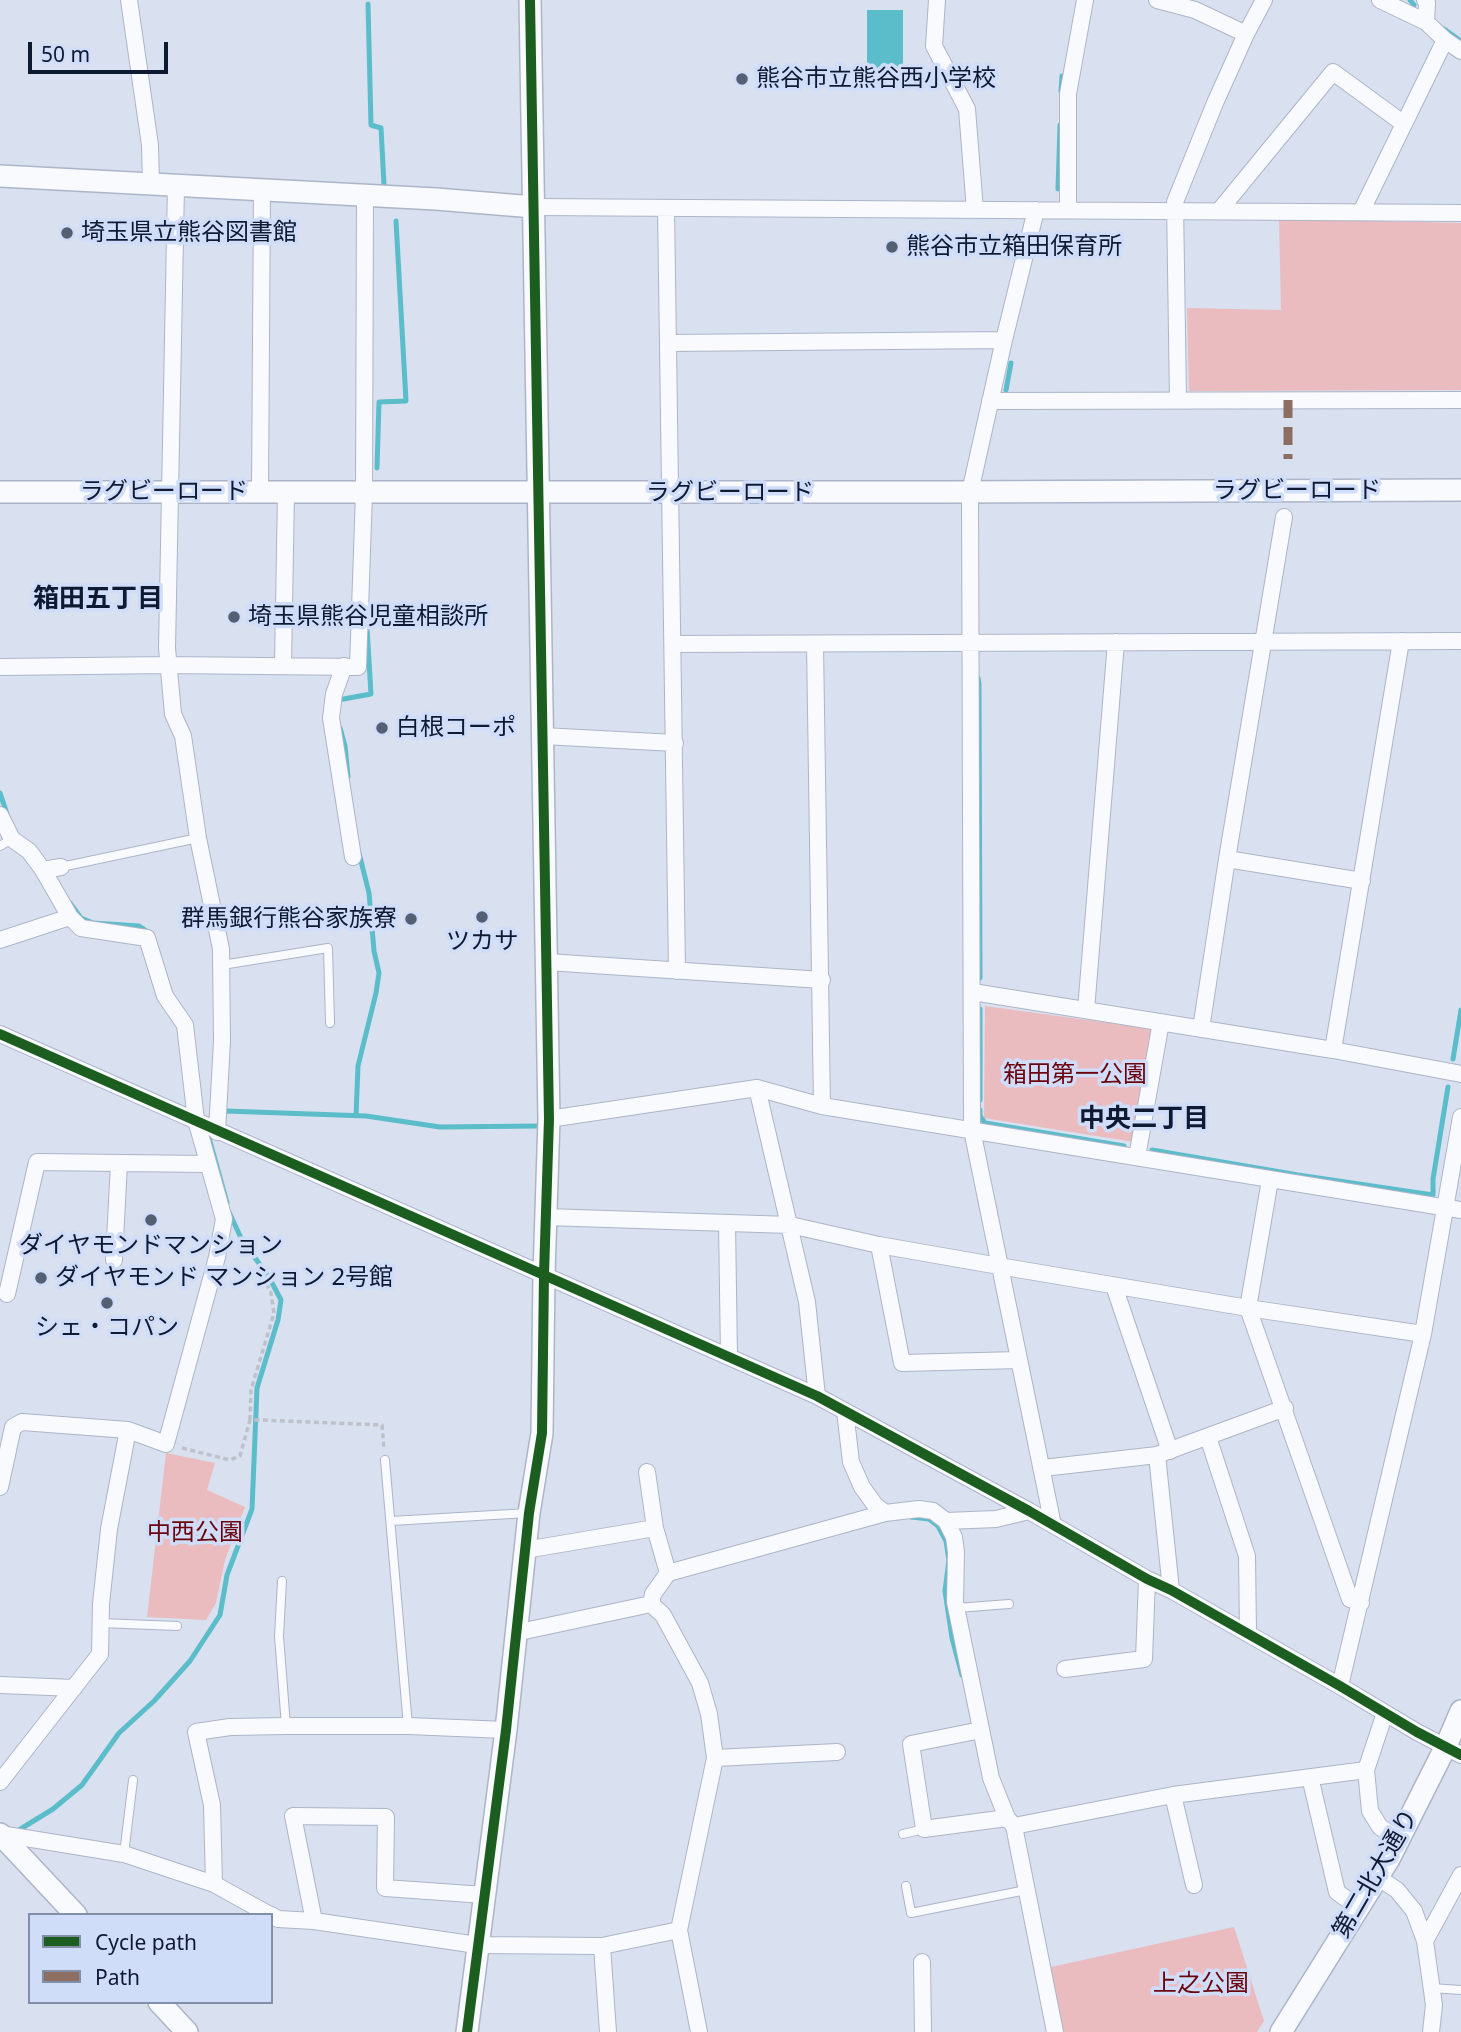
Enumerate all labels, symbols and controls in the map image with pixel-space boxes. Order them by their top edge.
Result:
scale bar [32,28,172,72]
text: 50 m [41,40,90,68]
place label: 熊谷市立熊谷西小学校 [756,65,996,93]
marker: 熊谷市立熊谷西小学校 [734,71,750,87]
place label: 埼玉県立熊谷図書館 [81,219,297,247]
marker: 埼玉県立熊谷図書館 [59,225,75,241]
place label: 熊谷市立箱田保育所 [906,233,1122,261]
marker: 熊谷市立箱田保育所 [884,239,900,255]
street label: ラグビーロード [1213,477,1381,505]
street label: ラグビーロード [80,478,248,506]
street label: ラグビーロード [646,479,814,507]
district label: 箱田五丁目 [33,584,163,616]
place label: 埼玉県熊谷児童相談所 [248,603,488,631]
marker: 埼玉県熊谷児童相談所 [226,609,242,625]
place label: 白根コーポ [396,714,516,742]
marker: 白根コーポ [374,720,390,736]
place label: 群馬銀行熊谷家族寮 [181,905,397,933]
marker: ツカサ [474,909,490,925]
marker: 群馬銀行熊谷家族寮 [403,911,419,927]
place label: ツカサ [446,928,518,956]
park label: 箱田第一公園 [1003,1061,1147,1089]
district label: 中央二丁目 [1079,1104,1209,1136]
marker: ダイヤモンドマンション [143,1212,159,1228]
place label: ダイヤモンドマンション [19,1232,283,1260]
place label: ダイヤモンド マンション 2号館 [55,1264,393,1292]
marker: ダイヤモンド マンション 2号館 [33,1270,49,1286]
marker: シェ・コパン [99,1295,115,1311]
place label: シェ・コパン [35,1314,179,1342]
park label: 中西公園 [147,1519,243,1547]
street label: 第二北大通り [1328,1804,1424,1944]
legend [28,1913,273,2004]
text: Cycle path [95,1928,197,1956]
text: Path [95,1963,140,1991]
park label: 上之公園 [1153,1970,1249,1998]

